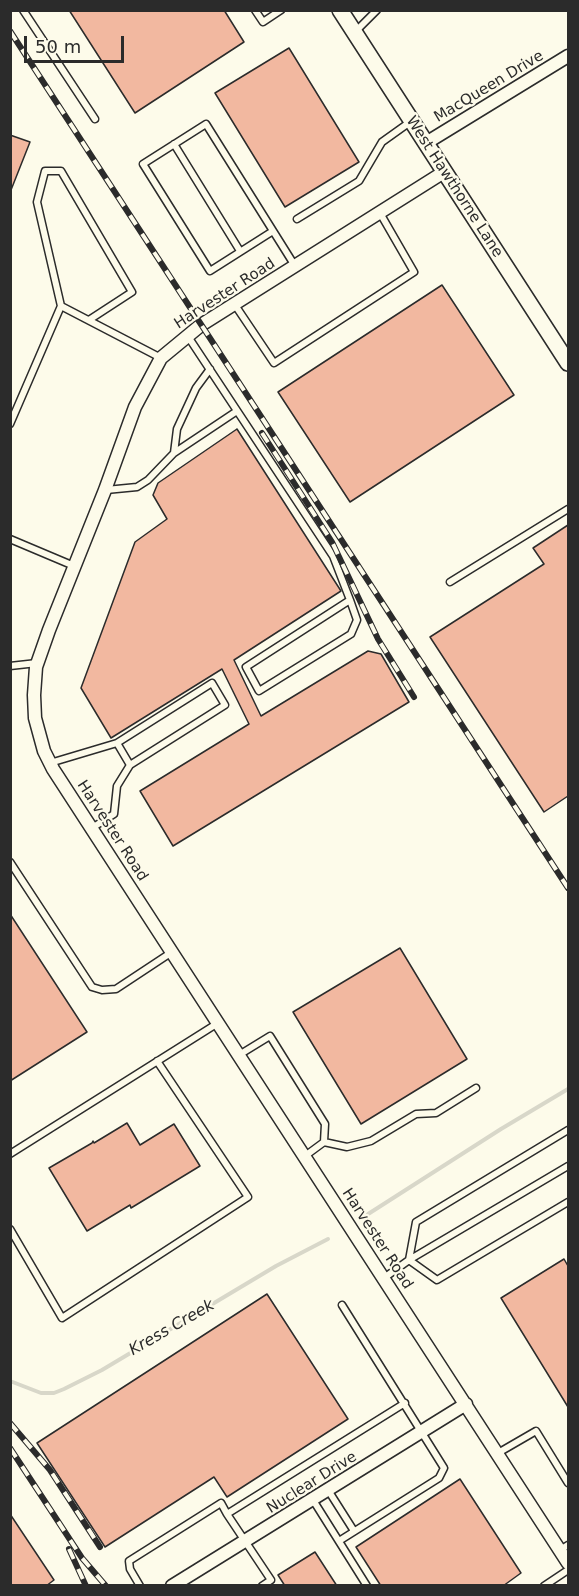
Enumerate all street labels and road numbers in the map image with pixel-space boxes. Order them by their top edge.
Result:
street label: MacQueen Drive [431,47,547,127]
street label: West Hawthorne Lane [402,113,506,261]
street label: Harvester Road [171,255,279,333]
street label: Harvester Road [73,777,151,885]
street label: Harvester Road [338,1185,416,1293]
street label: Nuclear Drive [264,1448,360,1518]

